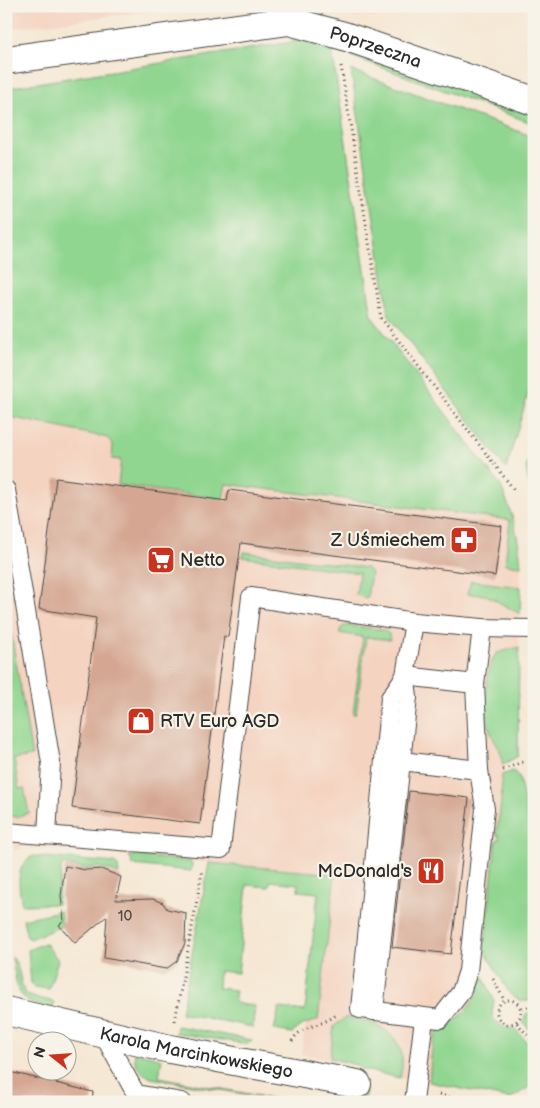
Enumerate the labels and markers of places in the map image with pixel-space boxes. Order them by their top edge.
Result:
pharmacy icon: Z Uśmiechem [449,525,479,555]
place label: Z Uśmiechem [330,530,445,551]
supermarket icon: Netto [146,545,176,575]
place label: Netto [180,550,225,571]
shop icon: RTV Euro AGD [126,706,156,736]
place label: RTV Euro AGD [160,711,279,732]
restaurant icon: McDonald's [416,856,446,886]
place label: McDonald's [318,861,412,882]

